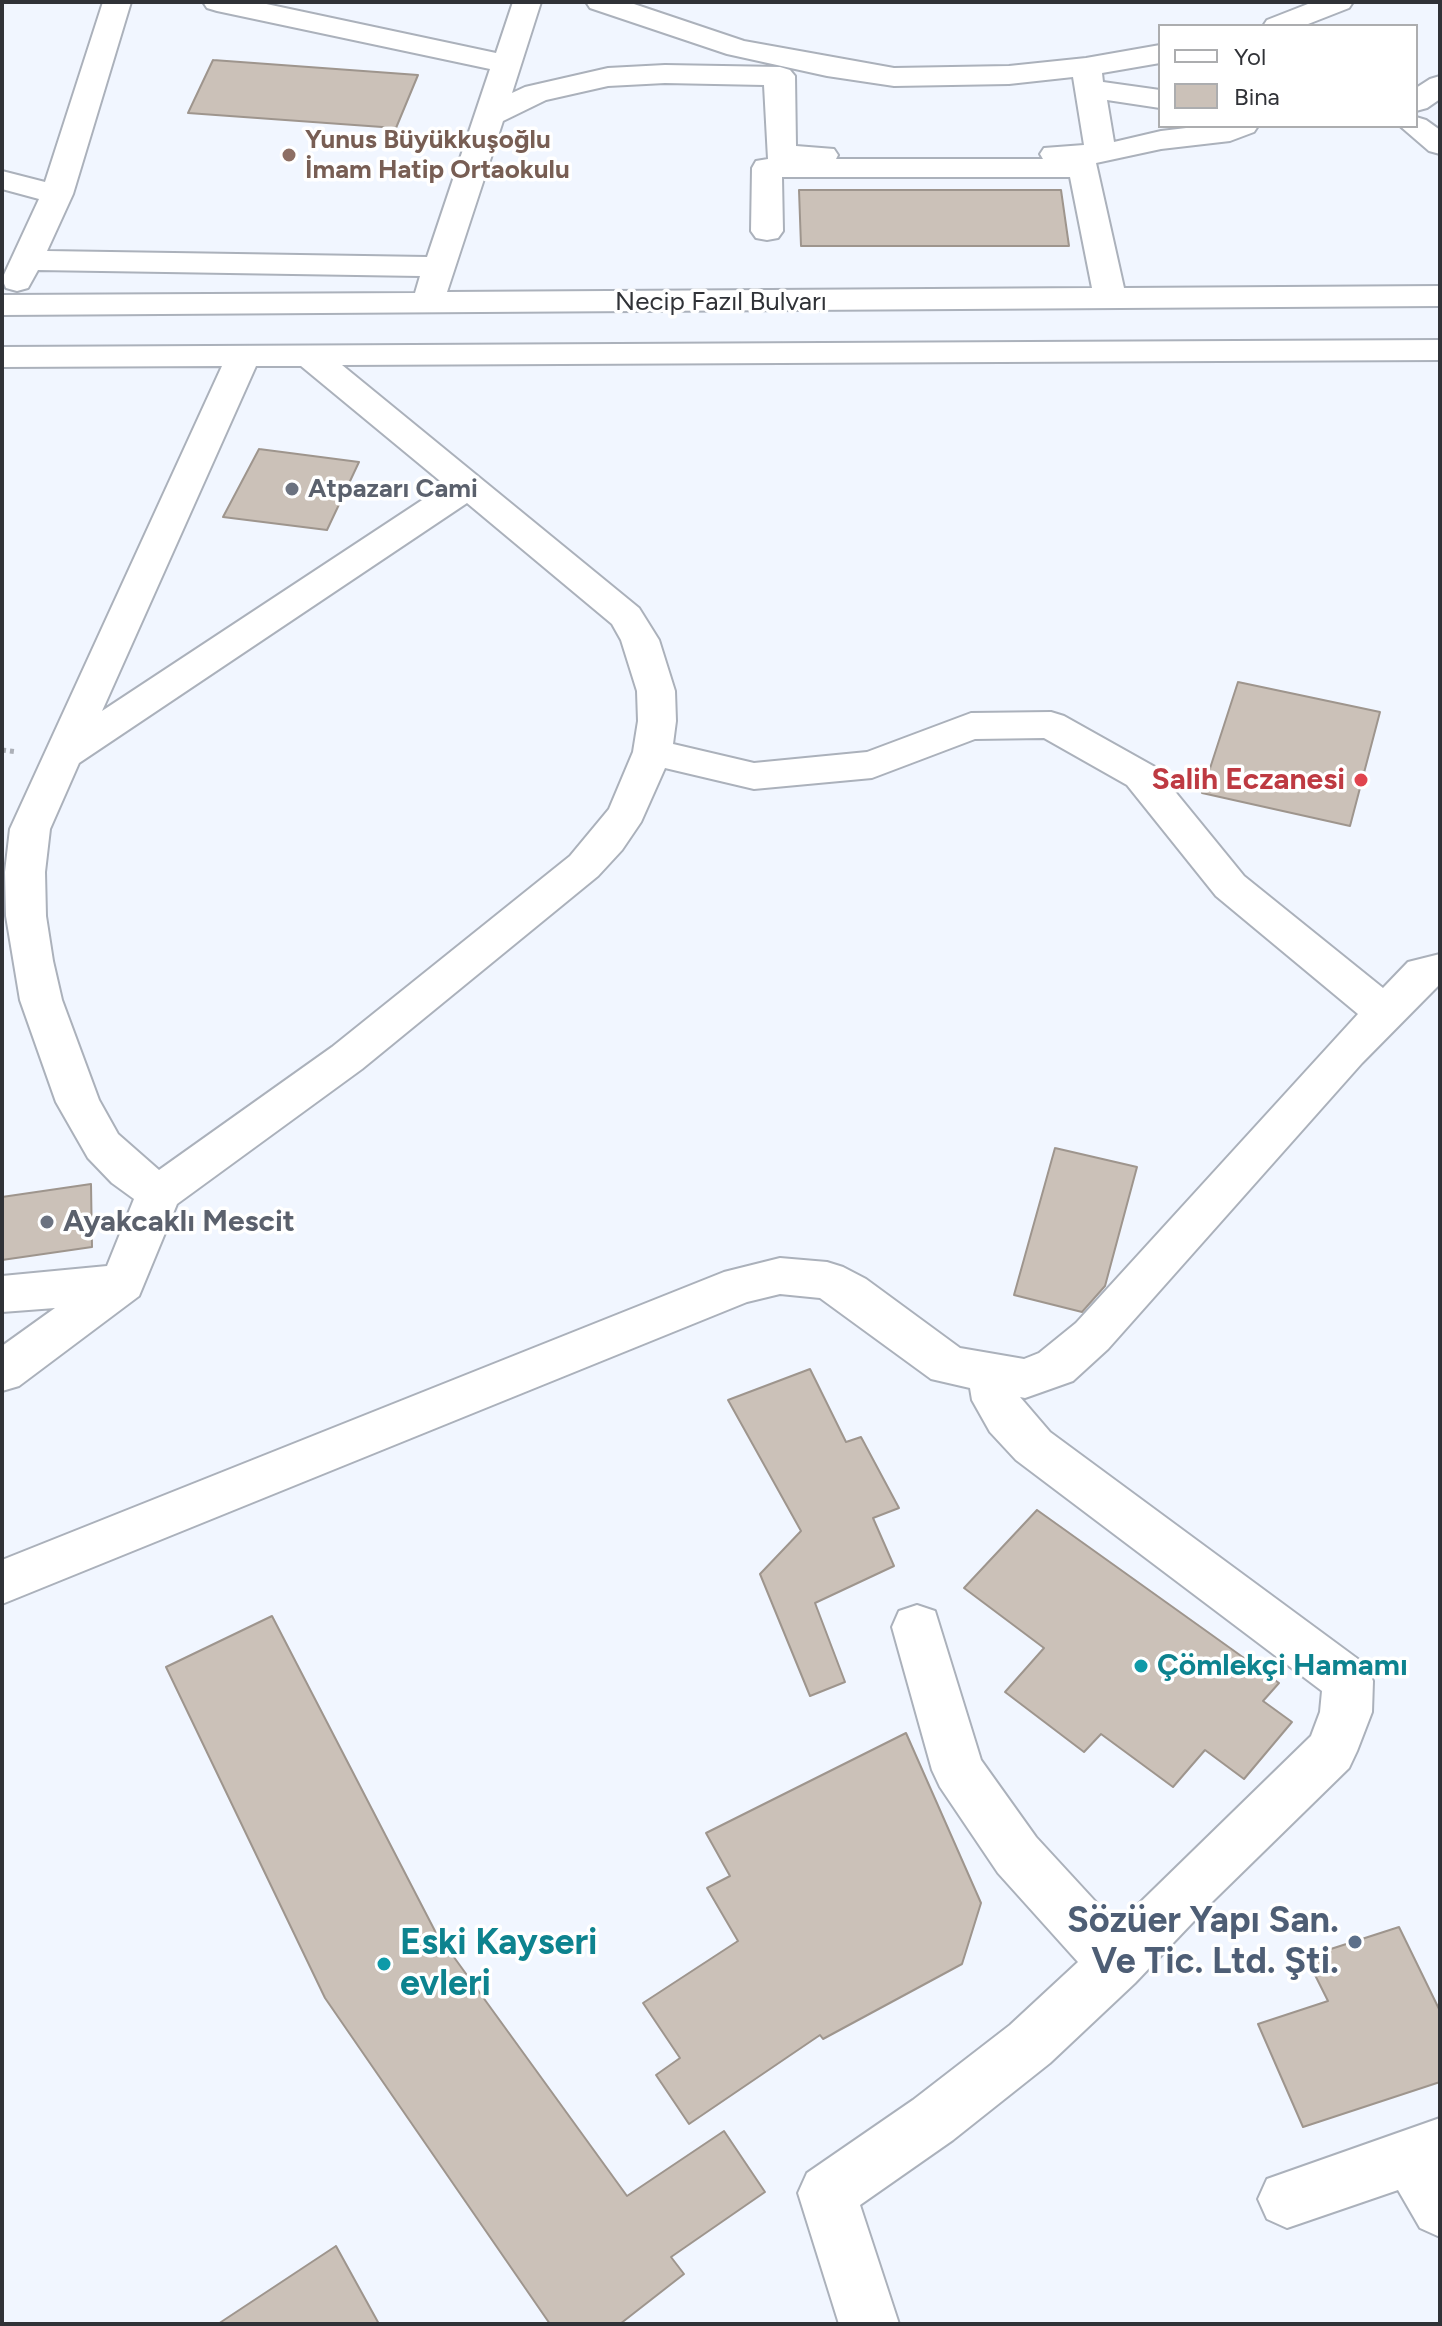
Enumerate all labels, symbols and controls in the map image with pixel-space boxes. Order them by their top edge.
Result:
legend [1158,24,1418,128]
text: Yol [1234,42,1266,71]
text: Bina [1234,82,1280,111]
place label: Yunus Büyükkuşoğlu İmam Hatip Ortaokulu [305,124,570,186]
marker: Yunus Büyükkuşoğlu İmam Hatip Ortaokulu [280,146,298,164]
street label: Necip Fazıl Bulvarı [615,286,827,318]
place label: Atpazarı Cami [308,473,478,505]
marker: Atpazarı Cami [283,480,301,498]
place label: Salih Eczanesi [1151,762,1345,798]
marker: Salih Eczanesi [1352,771,1370,789]
place label: Ayakcaklı Mescit [63,1204,295,1240]
marker: Ayakcaklı Mescit [38,1213,56,1231]
place label: Çömlekçi Hamamı [1157,1648,1408,1684]
marker: Çömlekçi Hamamı [1132,1657,1150,1675]
place label: Sözüer Yapı San. Ve Tic. Ltd. Şti. [1067,1899,1339,1984]
place label: Eski Kayseri evleri [400,1921,597,2006]
marker: Sözüer Yapı San. Ve Tic. Ltd. Şti. [1346,1933,1364,1951]
marker: Eski Kayseri evleri [375,1955,393,1973]

